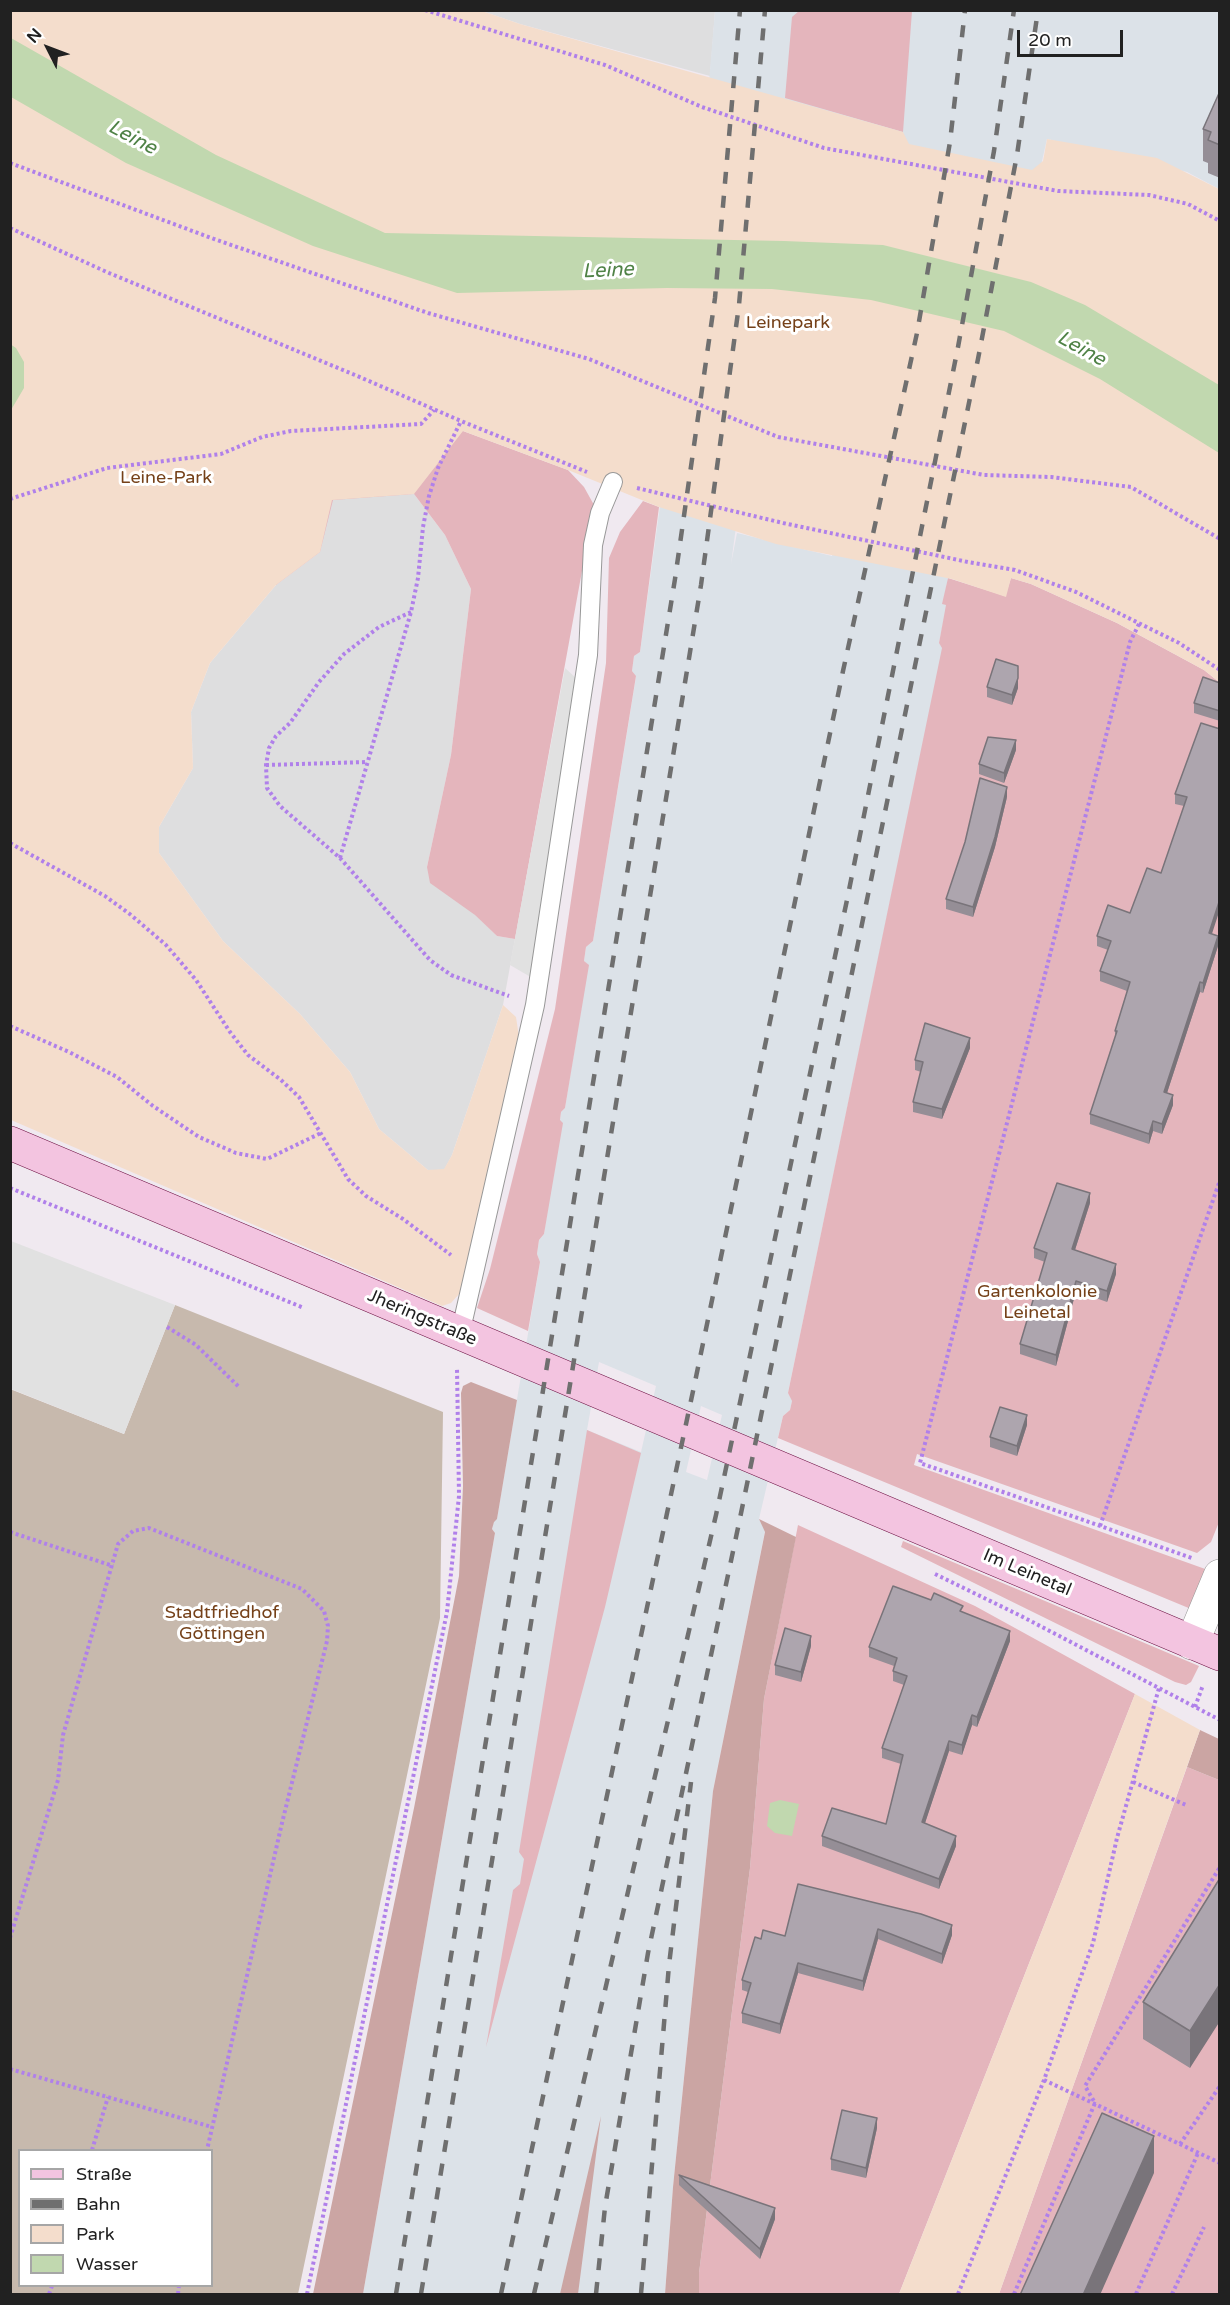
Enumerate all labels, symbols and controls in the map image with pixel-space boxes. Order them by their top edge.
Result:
north arrow [18,18,78,78]
scale bar [1020,18,1126,56]
text: N [23,24,46,47]
text: 20 m [1028,29,1072,51]
water label: Leine [104,115,160,161]
water label: Leine [582,258,634,284]
park label: Leinepark [746,312,830,334]
water label: Leine [1053,326,1109,372]
park label: Leine-Park [120,467,212,489]
park label: Gartenkolonie Leinetal [977,1281,1097,1324]
street label: Jheringstraße [364,1285,480,1351]
street label: Im Leinetal [980,1545,1074,1601]
park label: Stadtfriedhof Göttingen [165,1602,279,1644]
legend [18,2149,213,2287]
text: Straße [76,2163,132,2185]
text: Bahn [76,2193,121,2215]
text: Park [76,2223,114,2245]
text: Wasser [76,2253,138,2275]

